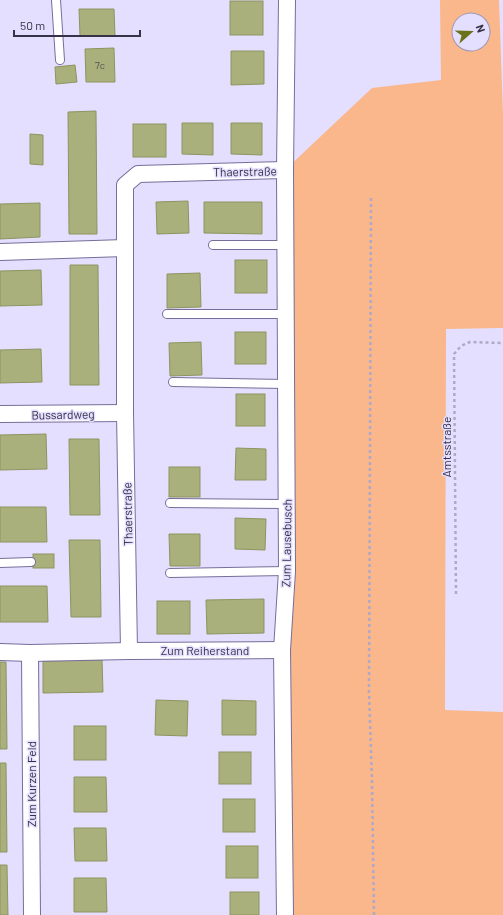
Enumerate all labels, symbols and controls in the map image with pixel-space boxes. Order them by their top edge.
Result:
scale bar [14,12,140,38]
north arrow [451,12,491,52]
text: 50 m [20,18,45,32]
text: N [474,23,488,34]
house number: 7c [95,59,105,71]
street label: Thaerstraße [213,163,277,179]
street label: Bussardweg [31,406,95,422]
street label: Amtsstraße [439,417,453,477]
street label: Thaerstraße [119,482,135,546]
street label: Zum Lausebusch [278,499,294,587]
street label: Zum Reiherstand [161,643,249,657]
street label: Zum Kurzen Feld [24,741,38,827]

